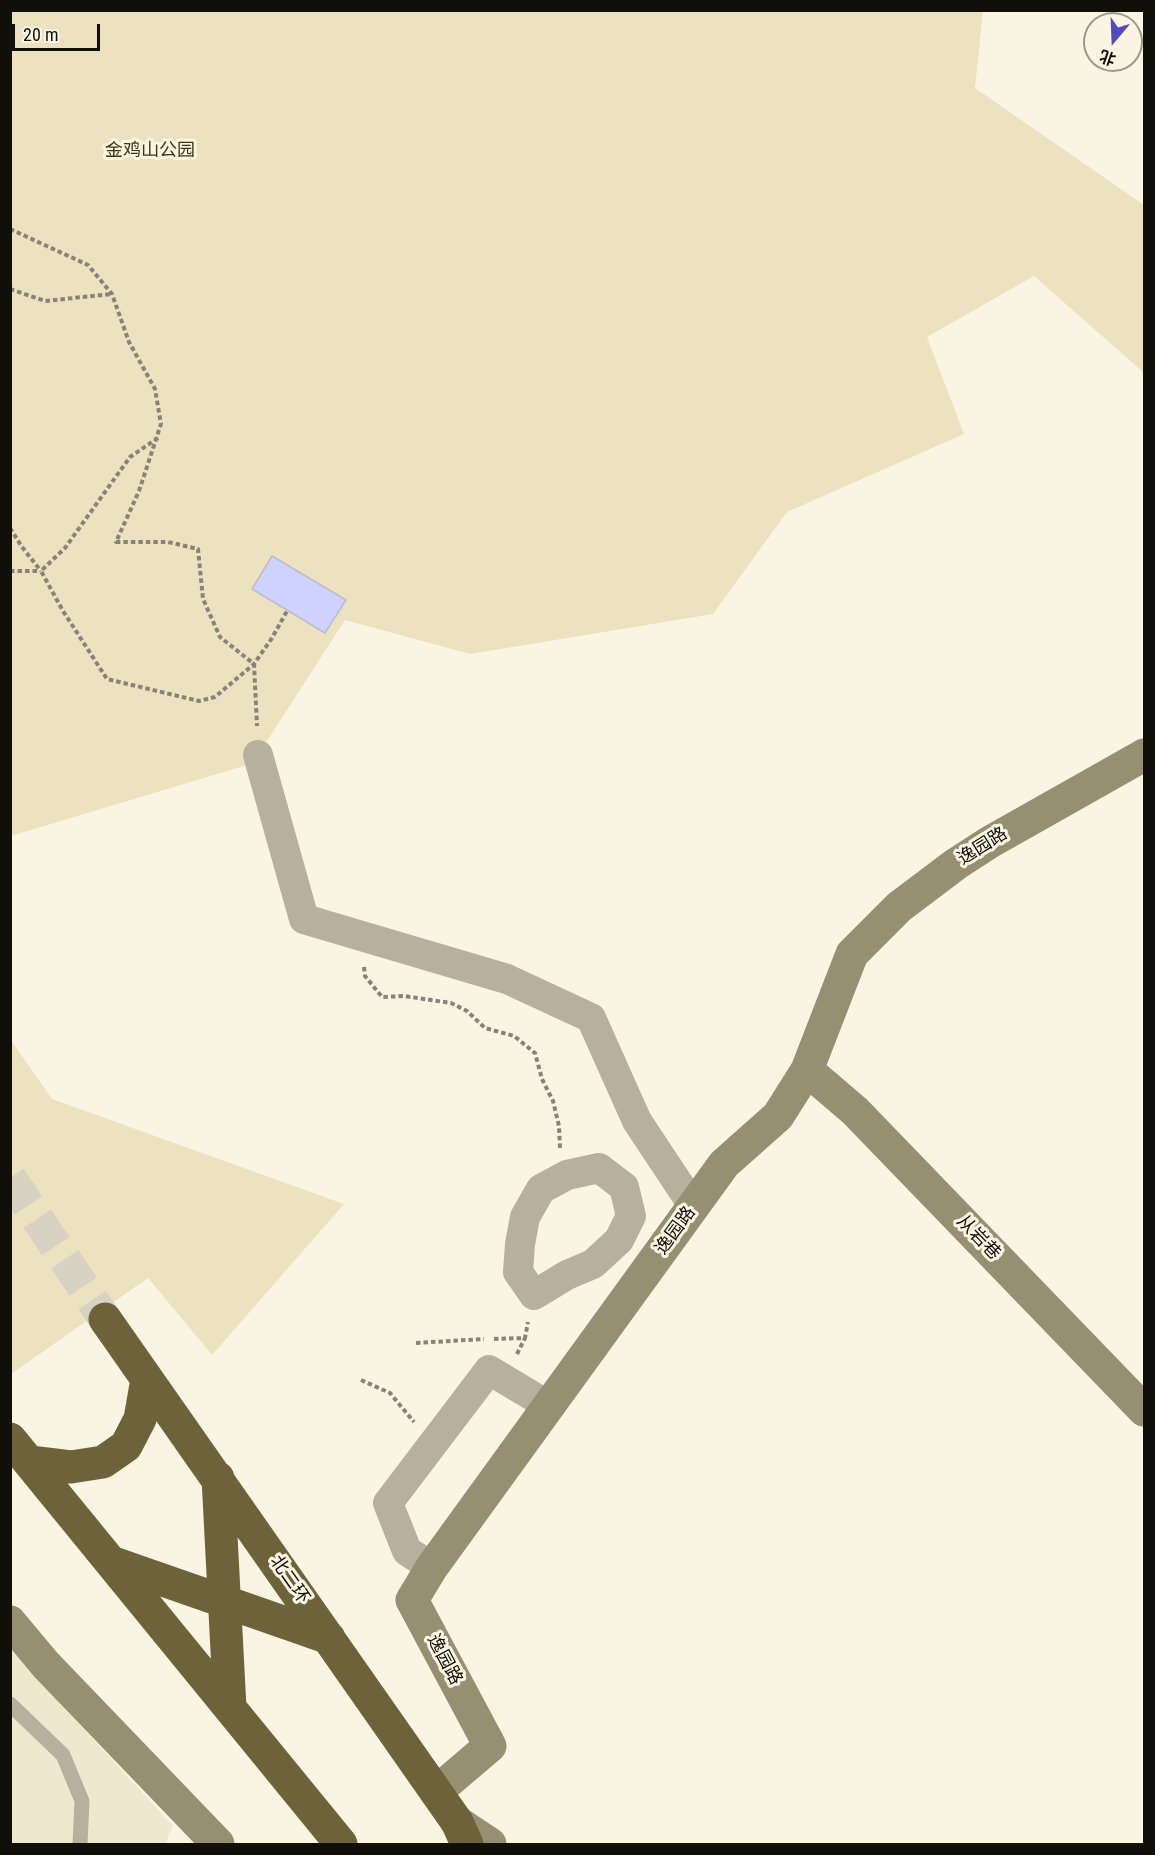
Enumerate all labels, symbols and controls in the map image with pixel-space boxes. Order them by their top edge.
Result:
scale bar [15,12,104,50]
north arrow [1083,12,1143,72]
text: 20 m [23,24,58,45]
text: 北 [1097,46,1118,69]
park label: 金鸡山公园 [105,140,195,162]
street label: 逸园路 [954,824,1012,870]
street label: 逸园路 [651,1203,701,1259]
street label: 从岩巷 [951,1211,1005,1265]
street label: 北二环 [265,1552,313,1608]
street label: 逸园路 [422,1631,466,1689]

